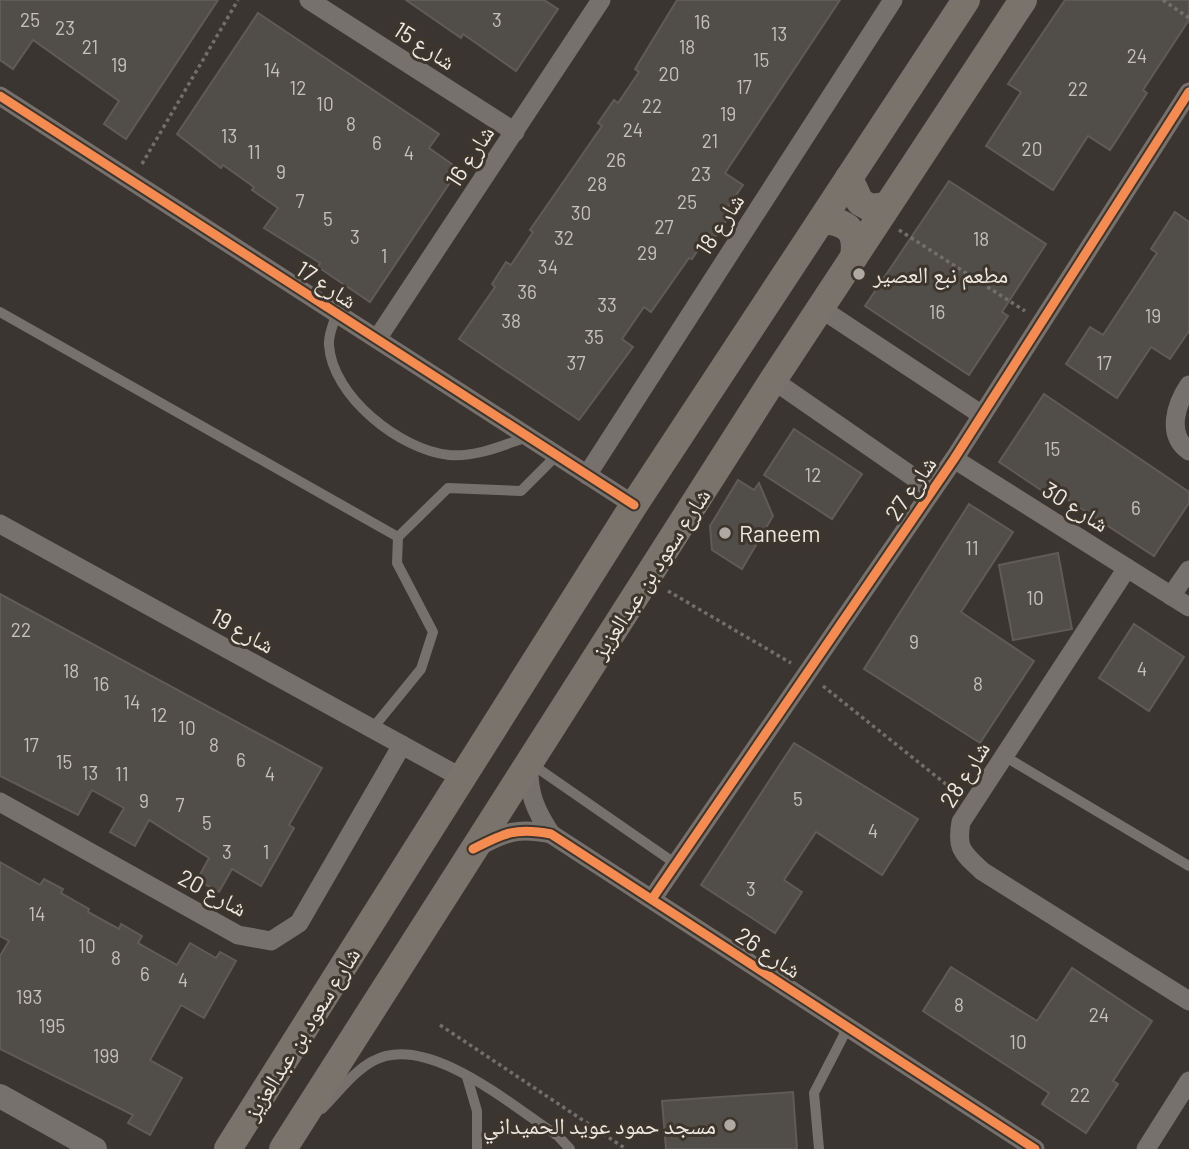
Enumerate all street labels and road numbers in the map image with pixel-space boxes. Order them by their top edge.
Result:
street label: شارع 15 [388,15,461,77]
street label: شارع 16 [439,120,501,193]
street label: شارع 18 [689,188,751,261]
street label: شارع 17 [290,254,363,316]
street label: شارع 27 [878,451,943,527]
street label: شارع 30 [1036,475,1114,539]
street label: شارع سعود بن عبدالعزيز [584,482,717,666]
street label: شارع 19 [205,601,280,661]
street label: شارع 28 [933,736,997,813]
street label: شارع 20 [173,862,252,923]
street label: شارع 26 [730,921,807,985]
street label: شارع سعود بن عبدالعزيز [236,942,367,1126]

